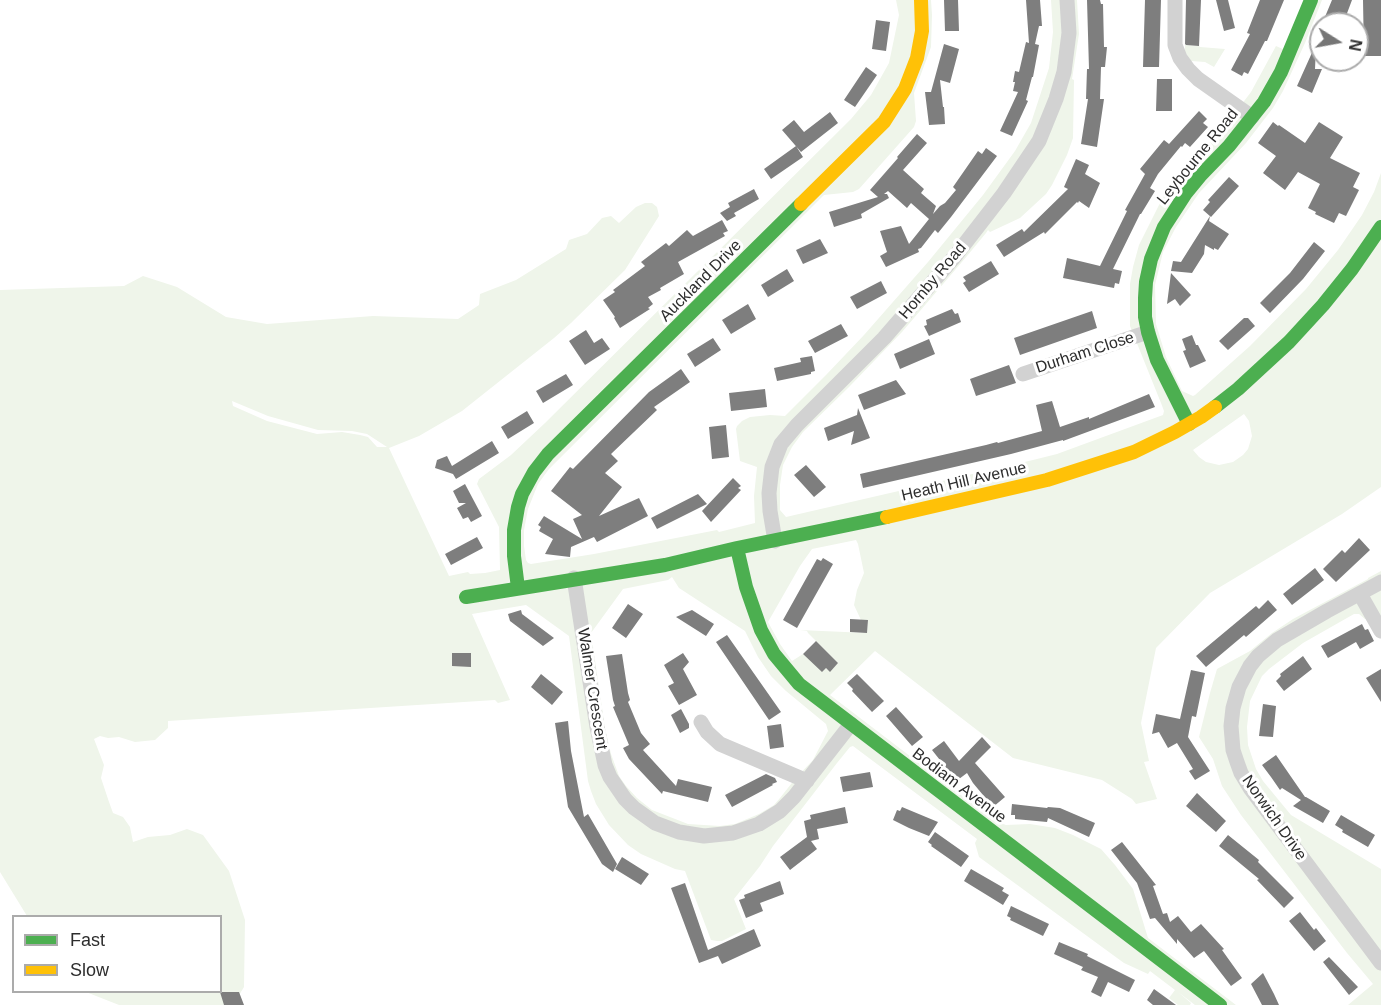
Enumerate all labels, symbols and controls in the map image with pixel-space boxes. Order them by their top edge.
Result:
north arrow [1309,12,1369,72]
text: N [1346,38,1365,52]
street label: Leybourne Road [1153,105,1243,209]
street label: Auckland Drive [656,236,746,326]
street label: Hornby Road [895,239,971,323]
street label: Durham Close [1033,328,1137,378]
street label: Heath Hill Avenue [900,458,1028,506]
street label: Walmer Crescent [573,627,611,751]
street label: Bodiam Avenue [908,744,1010,828]
street label: Norwich Drive [1238,772,1310,864]
legend [12,915,222,993]
text: Fast [70,930,105,950]
text: Slow [70,960,109,980]

